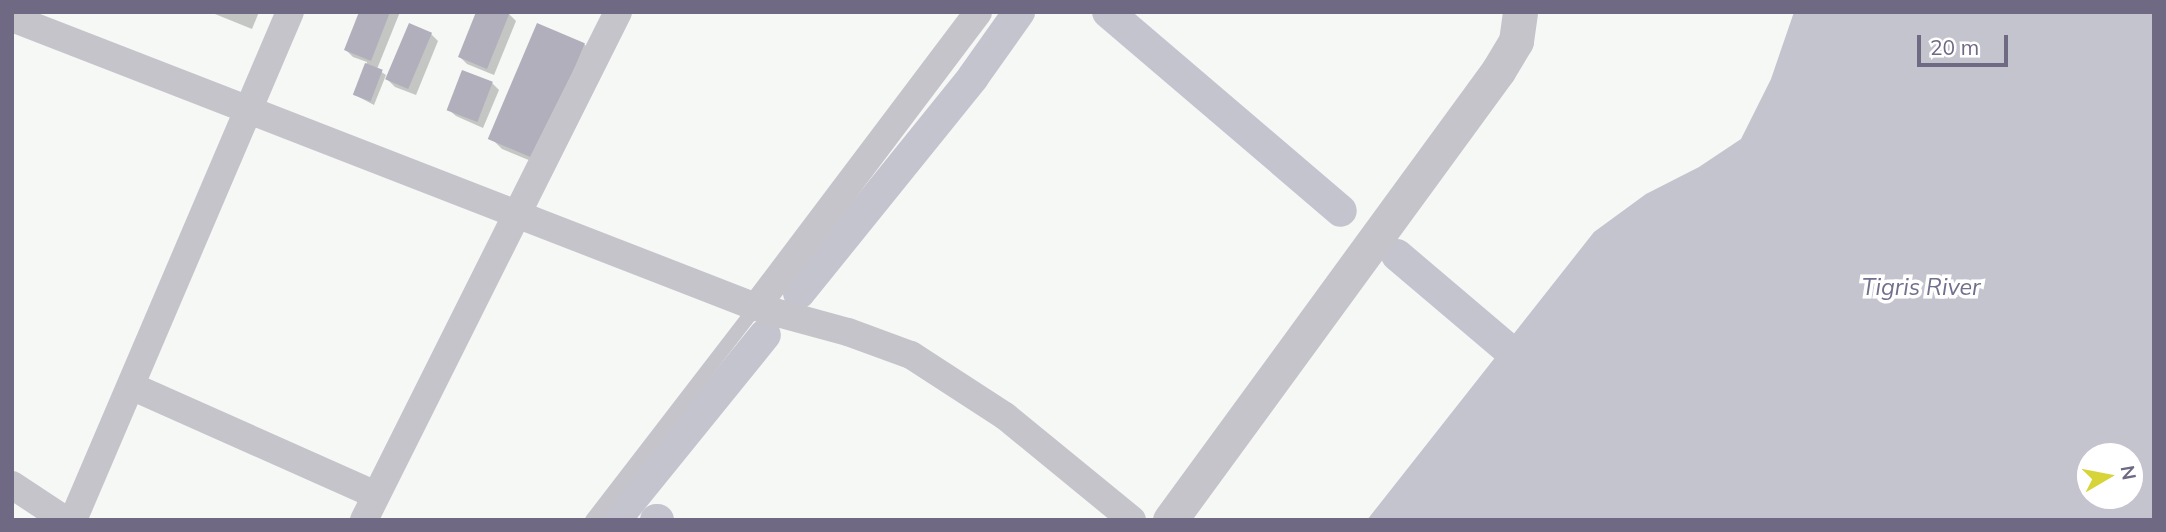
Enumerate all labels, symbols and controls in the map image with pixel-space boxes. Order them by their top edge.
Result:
scale bar [1921,21,2012,65]
text: 20 m [1930,34,1979,60]
water label: Tigris River [1862,273,1980,301]
north arrow [2075,441,2145,511]
text: N [2116,464,2142,482]

